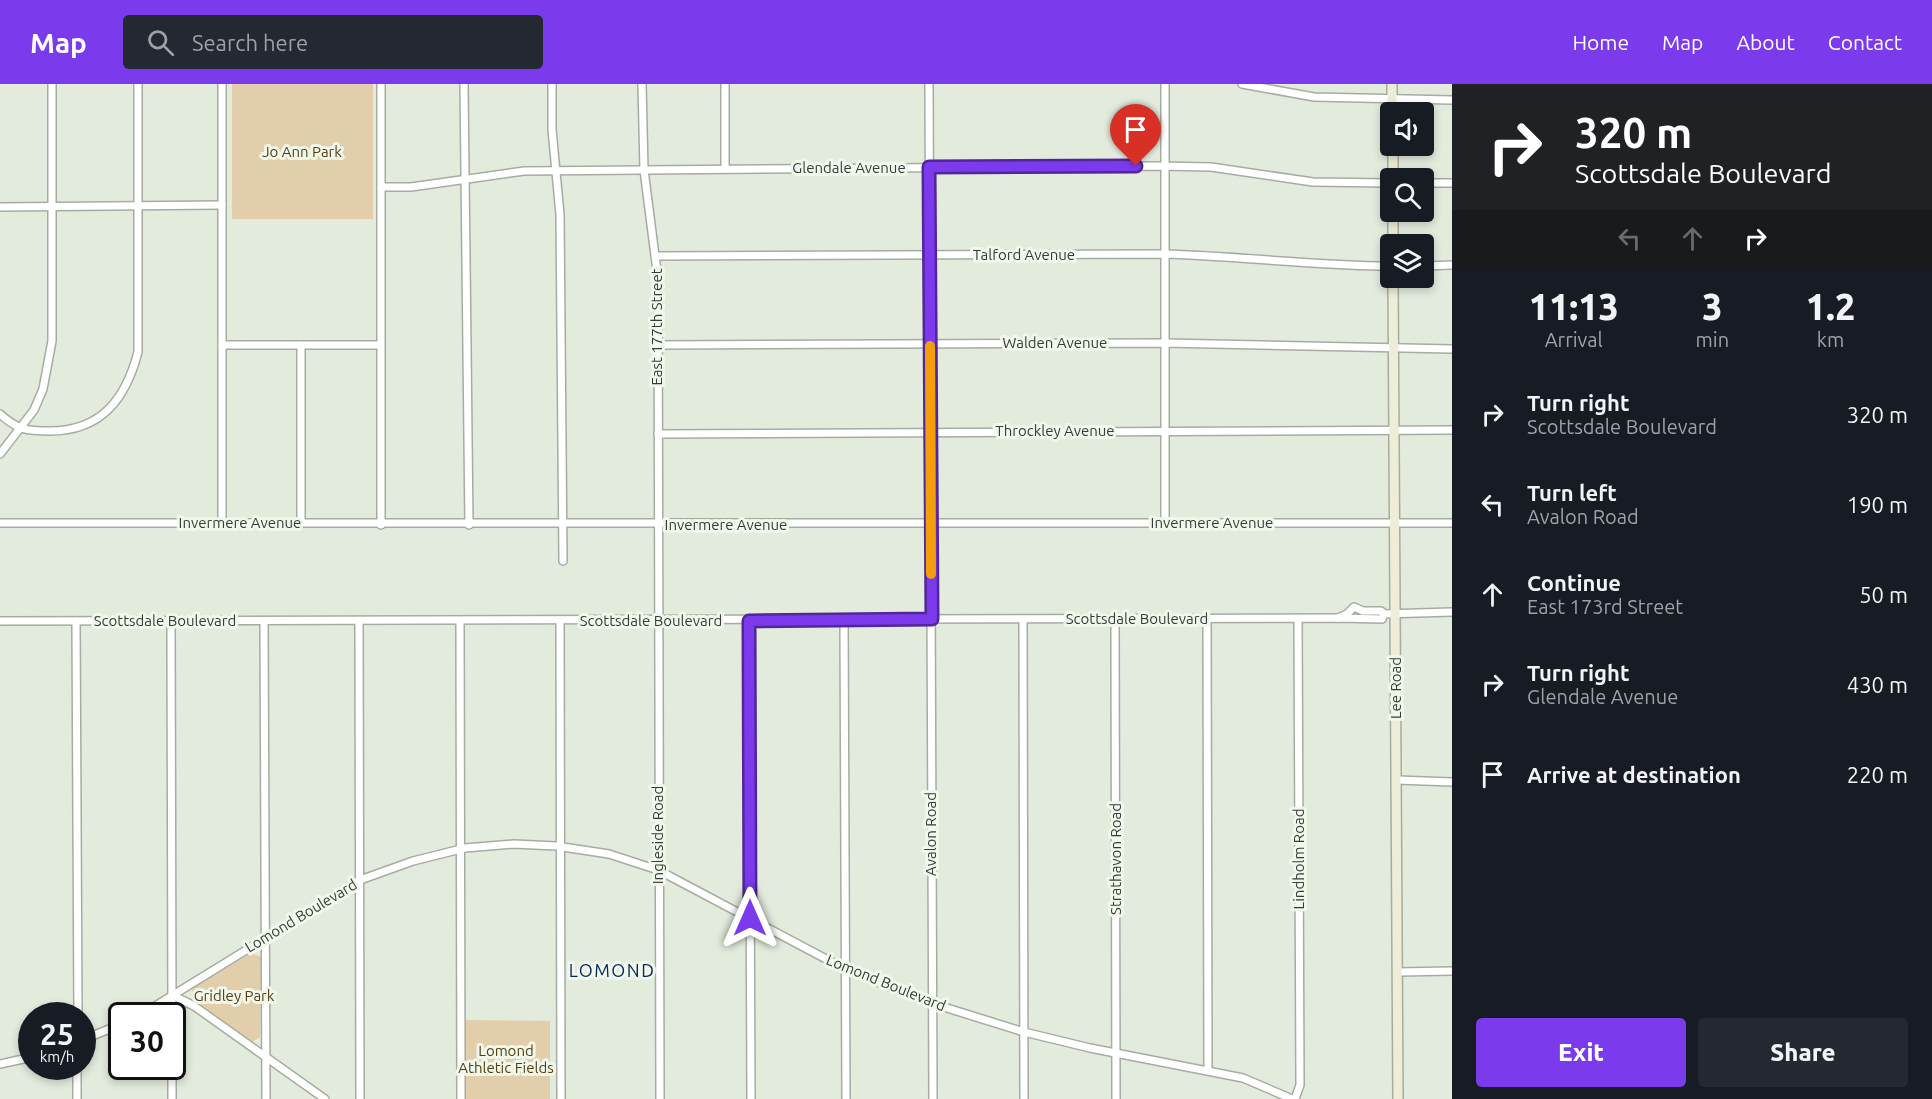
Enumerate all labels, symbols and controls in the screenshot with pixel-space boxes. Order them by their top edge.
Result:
search box [123,15,543,69]
icon: search [144,26,177,59]
text: Map [30,27,87,58]
text: Search here [192,30,308,55]
text: Home [1572,30,1629,54]
text: Map [1662,30,1703,54]
text: About [1736,30,1795,54]
text: Contact [1828,30,1902,54]
map controls [1380,102,1434,288]
button: sound [1380,102,1434,156]
pin [1110,104,1161,166]
icon: right [1476,108,1554,186]
text: 320 m [1575,109,1692,156]
icon: arrive [1119,113,1152,146]
park label: Jo Ann Park [262,143,342,160]
text: Scottsdale Boulevard [1575,158,1832,188]
street label: Glendale Avenue [792,159,906,176]
button: search [1380,168,1434,222]
icon: left [1613,222,1646,255]
icon: ahead [1676,222,1709,255]
icon: right [1739,222,1772,255]
button: layers [1380,234,1434,288]
street label: Talford Avenue [973,246,1075,263]
street label: East 177th Street [648,268,665,386]
text: 11:13 [1529,286,1619,327]
text: 3 [1702,286,1722,327]
text: 1.2 [1806,286,1855,327]
text: Arrival [1545,328,1603,351]
text: min [1696,328,1729,351]
text: km [1817,328,1844,351]
street label: Walden Avenue [1003,334,1107,351]
text: Turn right [1527,390,1629,415]
icon: right [1476,398,1509,431]
text: 320 m [1847,402,1908,427]
text: Scottsdale Boulevard [1527,415,1717,438]
street label: Throckley Avenue [995,422,1115,439]
text: Turn left [1527,480,1617,505]
icon: left [1476,488,1509,521]
text: 190 m [1847,492,1908,517]
text: Avalon Road [1527,505,1639,528]
street label: Invermere Avenue [179,514,301,531]
street label: Invermere Avenue [1151,514,1273,531]
street label: Invermere Avenue [665,516,787,533]
text: Continue [1527,570,1621,595]
icon: ahead [1476,578,1509,611]
text: 50 m [1859,582,1908,607]
text: East 173rd Street [1527,595,1683,618]
street label: Scottsdale Boulevard [1066,610,1208,627]
street label: Scottsdale Boulevard [94,612,236,629]
street label: Scottsdale Boulevard [580,612,722,629]
street label: Lee Road [1387,657,1404,719]
text: Turn right [1527,660,1629,685]
icon: right [1476,668,1509,701]
text: 430 m [1847,672,1908,697]
text: Glendale Avenue [1527,685,1678,708]
icon: arrive [1476,758,1509,791]
text: Arrive at destination [1527,762,1741,787]
text: 220 m [1847,762,1908,787]
street label: Ingleside Road [649,786,666,884]
street label: Avalon Road [922,792,939,876]
street label: Strathavon Road [1107,803,1124,915]
street label: Lindholm Road [1290,809,1307,909]
street label: Lomond Boulevard [242,875,360,956]
position arrow [718,886,782,950]
street label: Lomond Boulevard [824,951,948,1014]
district label: LOMOND [569,960,655,980]
park label: Gridley Park [194,987,275,1004]
speed limit sign: 30 [108,1002,186,1080]
text: 25 [40,1017,74,1051]
button: Exit [1476,1018,1686,1087]
button: Share [1698,1018,1908,1087]
park label: Lomond Athletic Fields [458,1042,554,1076]
text: km/h [40,1048,74,1065]

